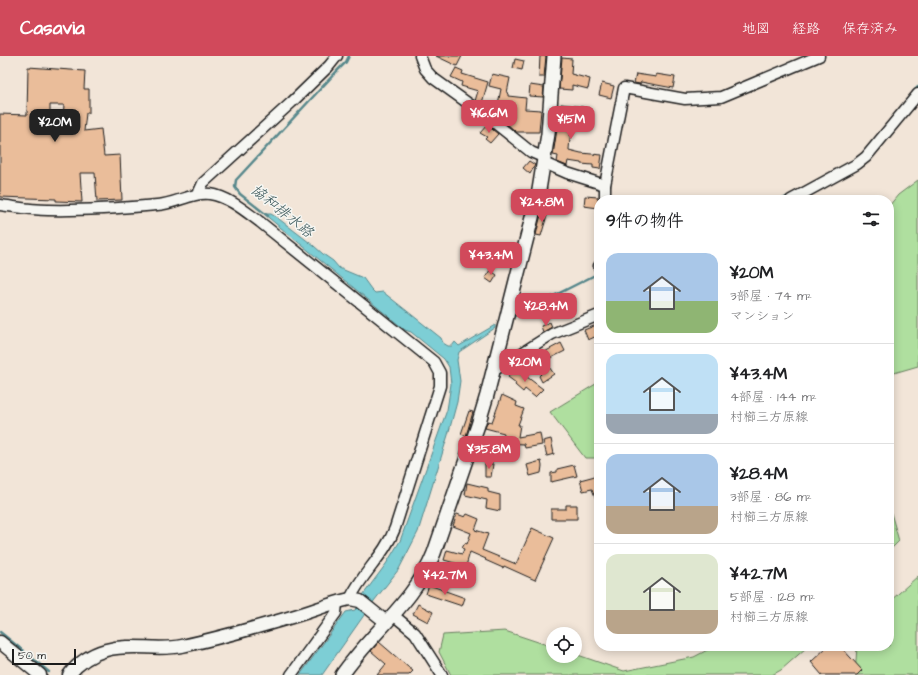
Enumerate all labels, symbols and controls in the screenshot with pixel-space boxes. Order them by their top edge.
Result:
text: Casavia [20,15,85,42]
text: 地図 [742,19,770,39]
text: 経路 [792,19,820,39]
text: 保存済み [842,19,898,39]
pin: ¥16.6M [456,100,522,134]
text: ¥16.6M [470,104,508,122]
pin: ¥15M [547,106,595,140]
pin: ¥20M [31,109,79,143]
text: ¥15M [557,110,585,128]
text: ¥20M [38,113,72,131]
water label: 協和排水路 [246,179,319,243]
pin: ¥24.8M [509,189,575,223]
text: ¥24.8M [520,193,564,211]
icon: filters [860,208,882,230]
text: 9件の物件 [606,209,684,233]
pin: ¥43.4M [458,242,524,276]
text: ¥43.4M [469,246,513,264]
text: ¥20M [730,261,774,285]
icon: home [638,269,686,317]
text: 3部屋 · 74 m² [730,287,812,305]
pin: ¥28.4M [513,293,579,327]
text: ¥28.4M [524,297,568,315]
text: マンション [730,307,794,325]
pin: ¥20M [501,349,549,383]
text: ¥20M [508,353,542,371]
text: ¥43.4M [730,362,787,386]
icon: home [638,370,686,418]
text: 4部屋 · 144 m² [730,388,817,406]
text: 村櫛三方原線 [730,408,808,426]
pin: ¥35.8M [456,436,522,470]
text: ¥35.8M [467,440,511,458]
text: ¥28.4M [730,462,788,486]
icon: home [638,470,686,518]
text: 3部屋 · 86 m² [730,488,812,506]
text: 村櫛三方原線 [730,508,808,526]
pin: ¥42.7M [412,562,478,596]
text: ¥42.7M [730,562,787,586]
text: ¥42.7M [423,566,467,584]
icon: home [638,570,686,618]
text: 5部屋 · 128 m² [730,588,815,606]
text: 村櫛三方原線 [730,608,808,626]
map controls [546,627,582,663]
button: locate [546,627,582,663]
scale bar [12,647,76,666]
text: 50 m [18,648,46,663]

